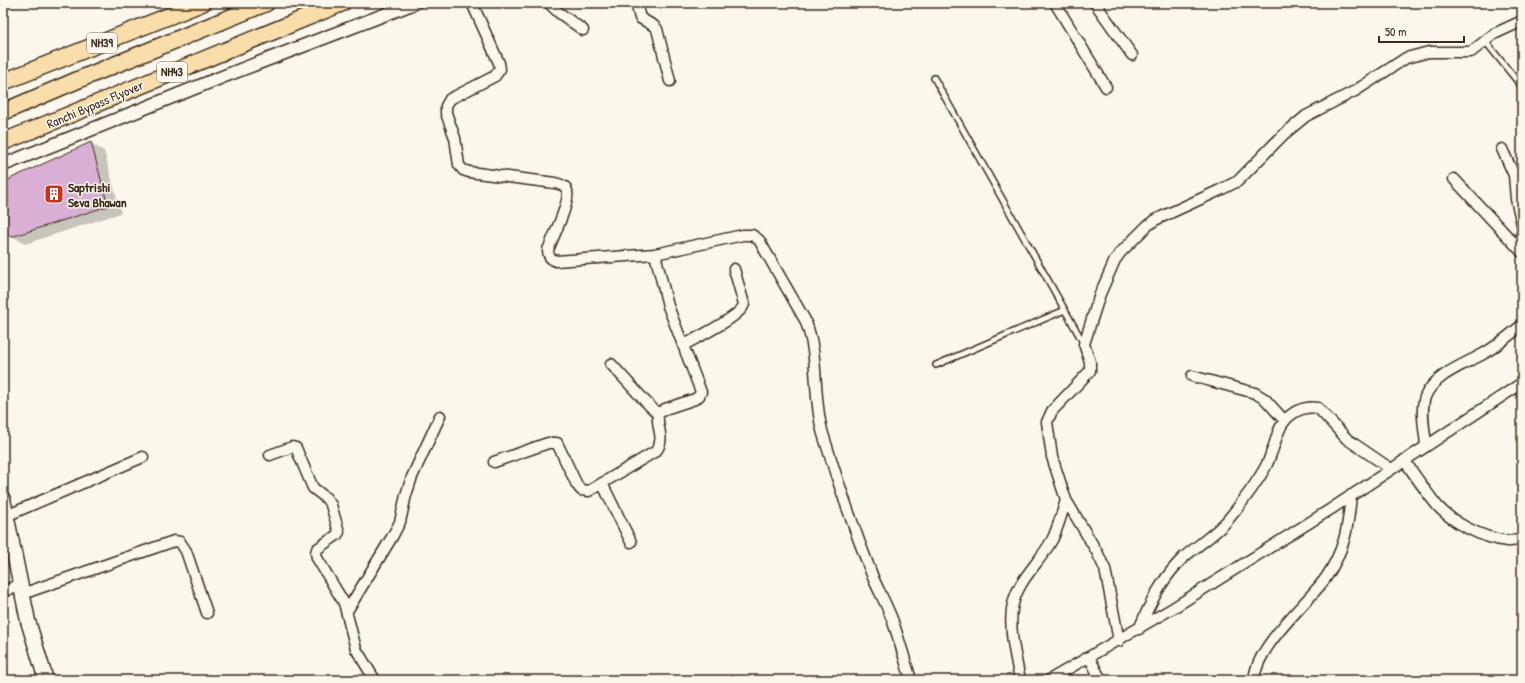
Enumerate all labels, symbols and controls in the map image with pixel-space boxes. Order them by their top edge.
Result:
scale bar [1379,18,1464,44]
text: 50 m [1385,23,1406,40]
road number: NH39 [87,33,117,53]
road number: NH43 [157,62,187,82]
street label: Ranchi Bypass Flyover [44,75,146,133]
place label: Saptrishi Seva Bhawan [68,178,127,211]
building icon: Saptrishi Seva Bhawan [43,183,65,205]

